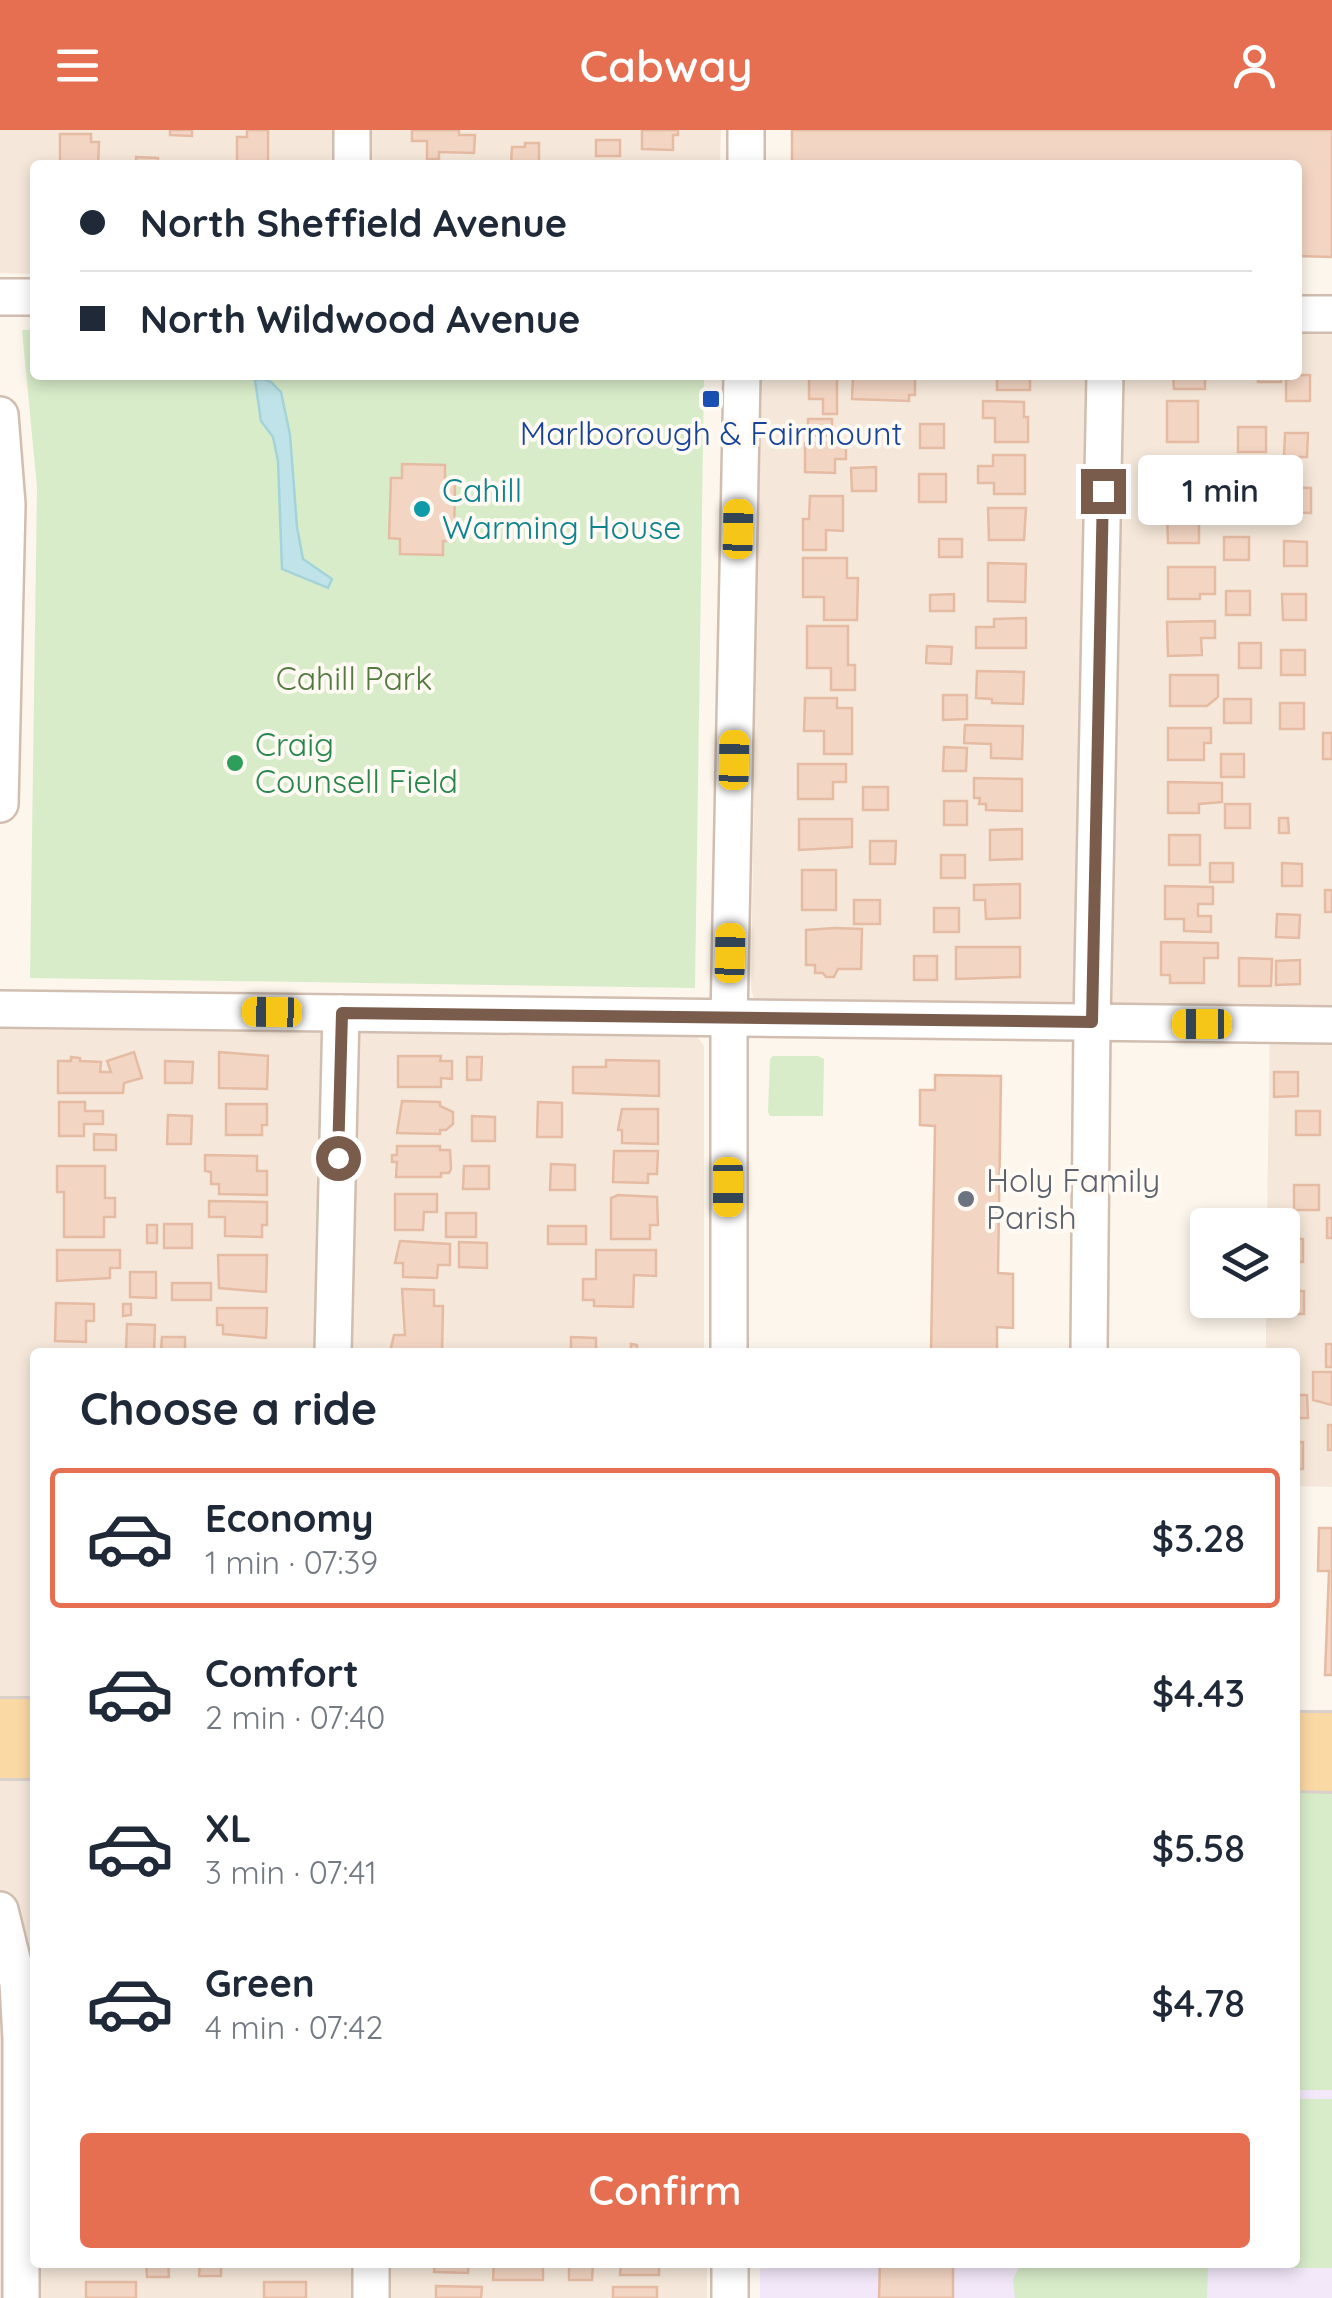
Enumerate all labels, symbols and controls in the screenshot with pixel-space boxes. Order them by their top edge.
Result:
text: Cabway [579,37,753,93]
icon: menu [50,38,105,93]
icon: person [1227,38,1282,93]
text: North Sheffield Avenue [140,199,567,247]
text: North Wildwood Avenue [140,295,580,343]
marker: Marlborough & Fairmount [700,388,722,410]
place label: Marlborough & Fairmount [520,413,902,453]
callout: 1 min [1138,456,1303,526]
route end [1081,469,1126,514]
place label: Cahill Warming House [442,470,681,547]
text: 1 min [1182,470,1259,510]
marker: Cahill Warming House [411,498,433,520]
car [722,499,754,559]
park label: Cahill Park [276,658,432,698]
place label: Craig Counsell Field [255,724,458,801]
car [718,730,750,790]
marker: Craig Counsell Field [224,752,246,774]
car [714,923,746,983]
car [242,996,302,1028]
car [1172,1009,1232,1039]
route start [316,1136,361,1181]
car [713,1157,743,1217]
place label: Holy Family Parish [986,1160,1160,1237]
marker: Holy Family Parish [955,1188,977,1210]
map controls [1190,1208,1300,1318]
button: layers [1190,1208,1300,1318]
text: Choose a ride [80,1380,377,1436]
icon: car [85,1493,175,1583]
text: Economy [205,1494,374,1542]
text: $3.28 [1152,1514,1245,1562]
text: 1 min · 07:39 [205,1542,378,1582]
icon: car [85,1648,175,1738]
text: Comfort [205,1649,359,1697]
text: $4.43 [1152,1669,1245,1717]
text: 2 min · 07:40 [205,1697,385,1737]
icon: car [85,1803,175,1893]
text: XL [205,1804,251,1852]
text: $5.58 [1152,1824,1245,1872]
text: 3 min · 07:41 [205,1852,377,1892]
icon: car [85,1958,175,2048]
text: Green [205,1959,315,2007]
text: $4.78 [1151,1979,1245,2027]
text: 4 min · 07:42 [205,2007,383,2047]
button: Confirm [80,2133,1250,2248]

